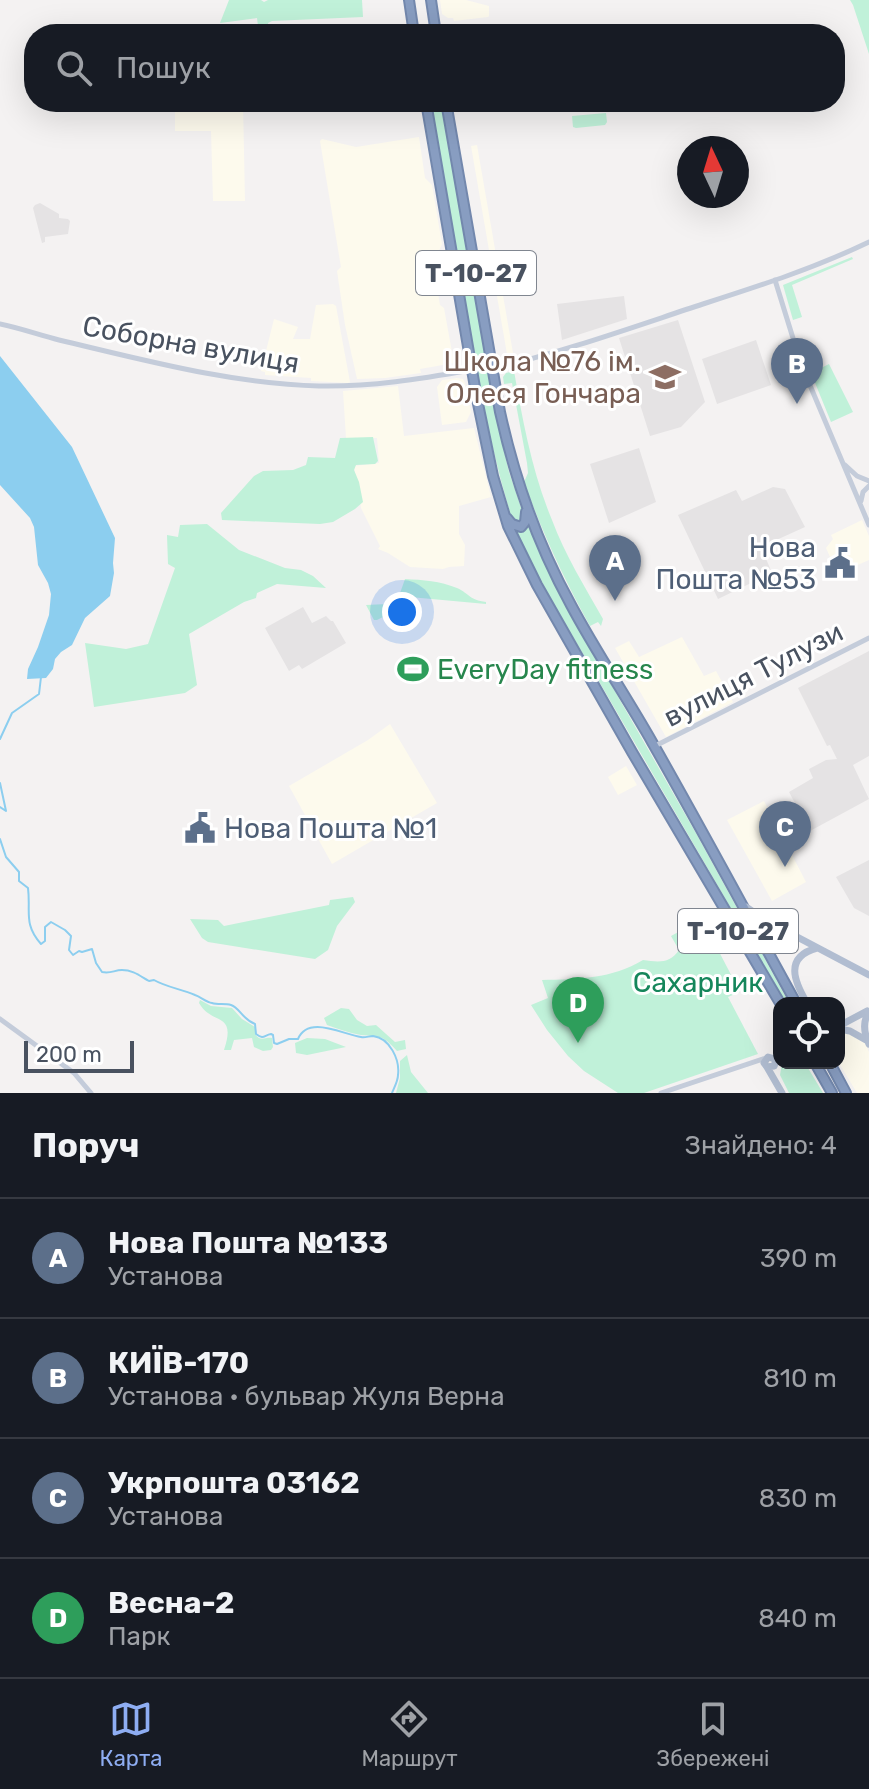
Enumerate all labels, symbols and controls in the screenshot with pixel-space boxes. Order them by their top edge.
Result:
search box [24,24,845,112]
icon: search [52,46,96,90]
text: Пошук [116,50,211,86]
north arrow [677,136,749,208]
road number: Т-10-27 [416,251,536,295]
street label: Соборна вулиця [80,309,302,380]
pin: B [771,338,823,404]
place label: Школа №76 ім. Олеся Гончара [443,345,641,410]
school or university icon: Школа №76 ім. Олеся Гончара [648,360,682,394]
place label: Нова Пошта №53 [655,531,816,596]
pin: A [589,535,641,601]
public building icon: Нова Пошта №53 [823,546,857,580]
your location [382,592,422,632]
street label: вулиця Тулузи [658,615,848,734]
sports icon: EveryDay fitness [396,652,430,686]
place label: EveryDay fitness [437,653,653,686]
pin: C [759,801,811,867]
public building icon: Нова Пошта №1 [183,811,217,845]
place label: Нова Пошта №1 [224,812,437,845]
road number: Т-10-27 [678,909,798,953]
park label: Сахарник [633,966,763,999]
pin: D [552,977,604,1043]
map controls [773,997,845,1069]
button: locate [773,997,845,1069]
scale bar [24,1037,134,1073]
text: 200 m [36,1041,102,1068]
text: Поруч [32,1125,140,1166]
text: Знайдено: 4 [685,1130,837,1161]
text: Нова Пошта №133 [108,1225,388,1261]
text: A [49,1243,67,1274]
text: 390 m [760,1243,837,1274]
text: Установа [108,1261,223,1292]
text: КИЇВ-170 [108,1345,249,1381]
text: B [49,1363,67,1394]
text: 810 m [763,1363,837,1394]
text: Установа · бульвар Жуля Верна [108,1381,505,1412]
text: Укрпошта 03162 [108,1465,360,1501]
text: C [49,1483,67,1514]
text: 830 m [759,1483,837,1514]
text: Установа [108,1501,223,1532]
text: Весна-2 [108,1585,235,1621]
text: D [49,1603,67,1634]
text: 840 m [758,1603,837,1634]
text: Парк [108,1621,170,1652]
tab: Карта [100,1697,162,1772]
tab: Маршрут [361,1697,457,1772]
tab: Збережені [657,1697,769,1772]

